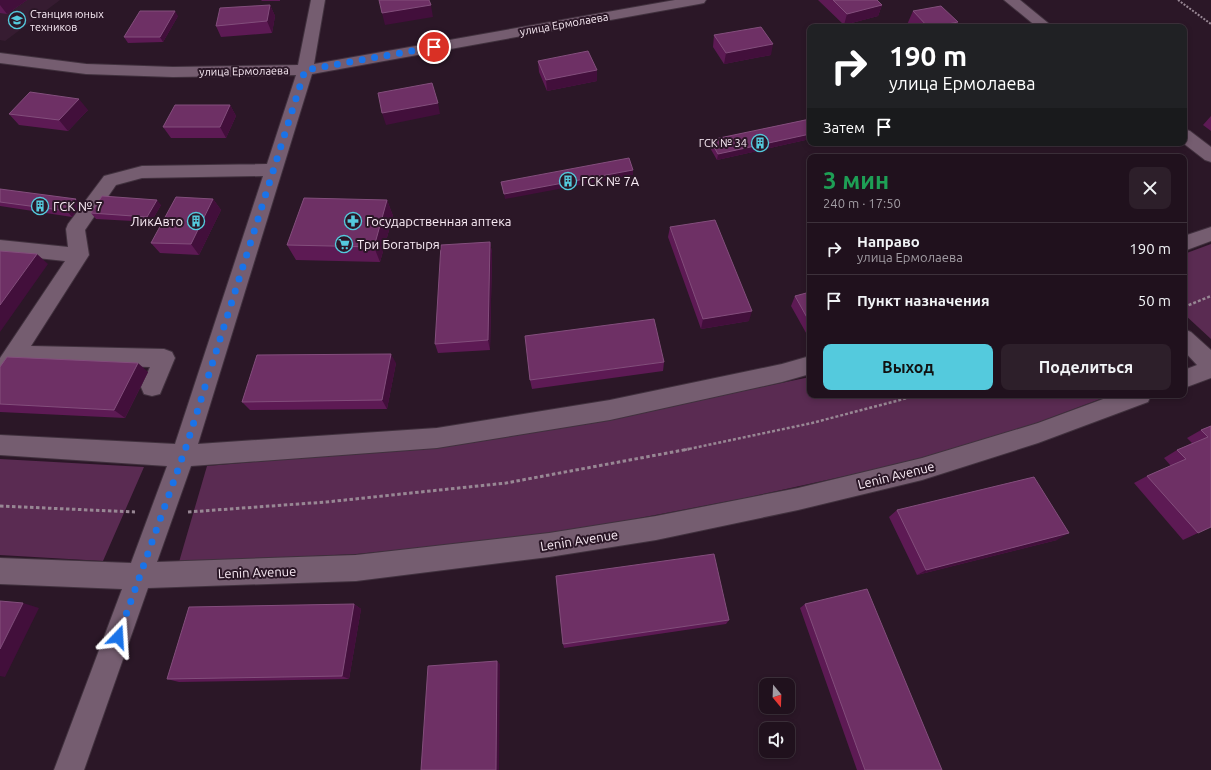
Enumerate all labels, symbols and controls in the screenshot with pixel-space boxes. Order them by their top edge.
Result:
place label: Станция юных техников [30,8,104,33]
school or university icon: Станция юных техников [7,10,27,30]
street label: улица Ермолаева [519,10,609,38]
pin [417,30,451,64]
icon: arrive [423,36,445,58]
icon: right [823,40,875,92]
text: 190 m [889,40,967,71]
street label: улица Ермолаева [199,64,289,78]
text: улица Ермолаева [889,73,1036,93]
icon: arrive [873,116,895,138]
text: Затем [823,119,865,136]
building icon: ГСК № 34 [750,133,770,153]
place label: ГСК № 34 [699,137,747,149]
text: 3 мин [823,167,889,194]
button: close [1129,167,1171,209]
building icon: ГСК № 7А [558,171,578,191]
place label: ГСК № 7А [581,174,640,188]
building icon: ГСК № 7 [30,196,50,216]
text: 240 m · 17:50 [823,196,901,210]
place label: ГСК № 7 [53,199,103,213]
building icon: ЛикАвто [186,211,206,231]
pharmacy icon: Государственная аптека [343,211,363,231]
place label: ЛикАвто [131,214,183,228]
place label: Государственная аптека [366,214,512,228]
text: Направо [857,233,920,250]
supermarket icon: Три Богатыря [334,234,354,254]
place label: Три Богатыря [357,237,440,251]
icon: right [823,238,845,260]
text: 190 m [1129,240,1171,257]
text: улица Ермолаева [857,250,963,264]
icon: arrive [823,290,845,312]
text: Пункт назначения [857,292,990,309]
text: 50 m [1138,292,1171,309]
button: Выход [823,344,993,390]
button: Поделиться [1001,344,1171,390]
street label: Lenin Avenue [856,459,936,491]
street label: Lenin Avenue [539,527,619,553]
street label: Lenin Avenue [217,564,297,580]
position arrow [97,616,139,658]
north arrow [759,678,795,714]
map controls [759,678,795,758]
button: sound [759,722,795,758]

